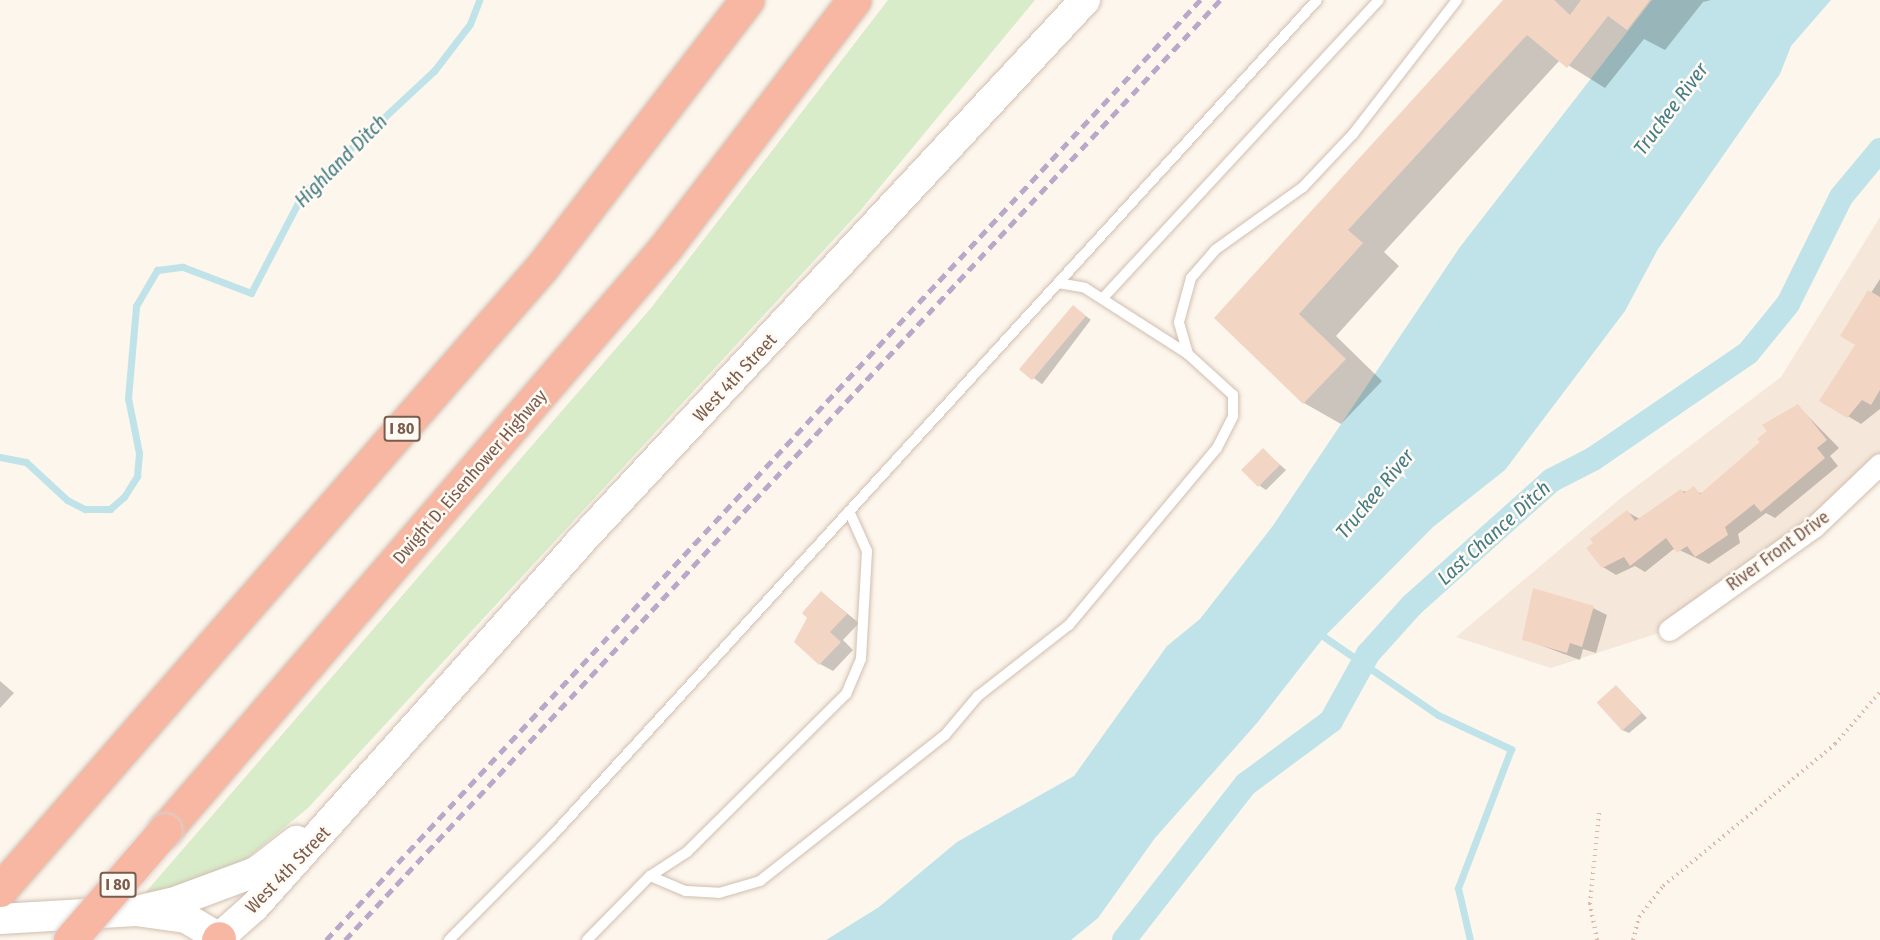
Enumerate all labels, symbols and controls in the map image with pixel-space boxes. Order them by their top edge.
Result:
water label: Truckee River [1629,58,1713,160]
water label: Highland Ditch [290,110,392,212]
street label: West 4th Street [689,329,781,427]
street label: Dwight D. Eisenhower Highway [388,385,552,569]
road number: I 80 [382,416,422,442]
water label: Truckee River [1331,445,1419,543]
water label: Last Chance Ditch [1433,476,1555,590]
street label: River Front Drive [1722,506,1834,596]
street label: West 4th Street [241,822,335,918]
road number: I 80 [98,872,138,898]

